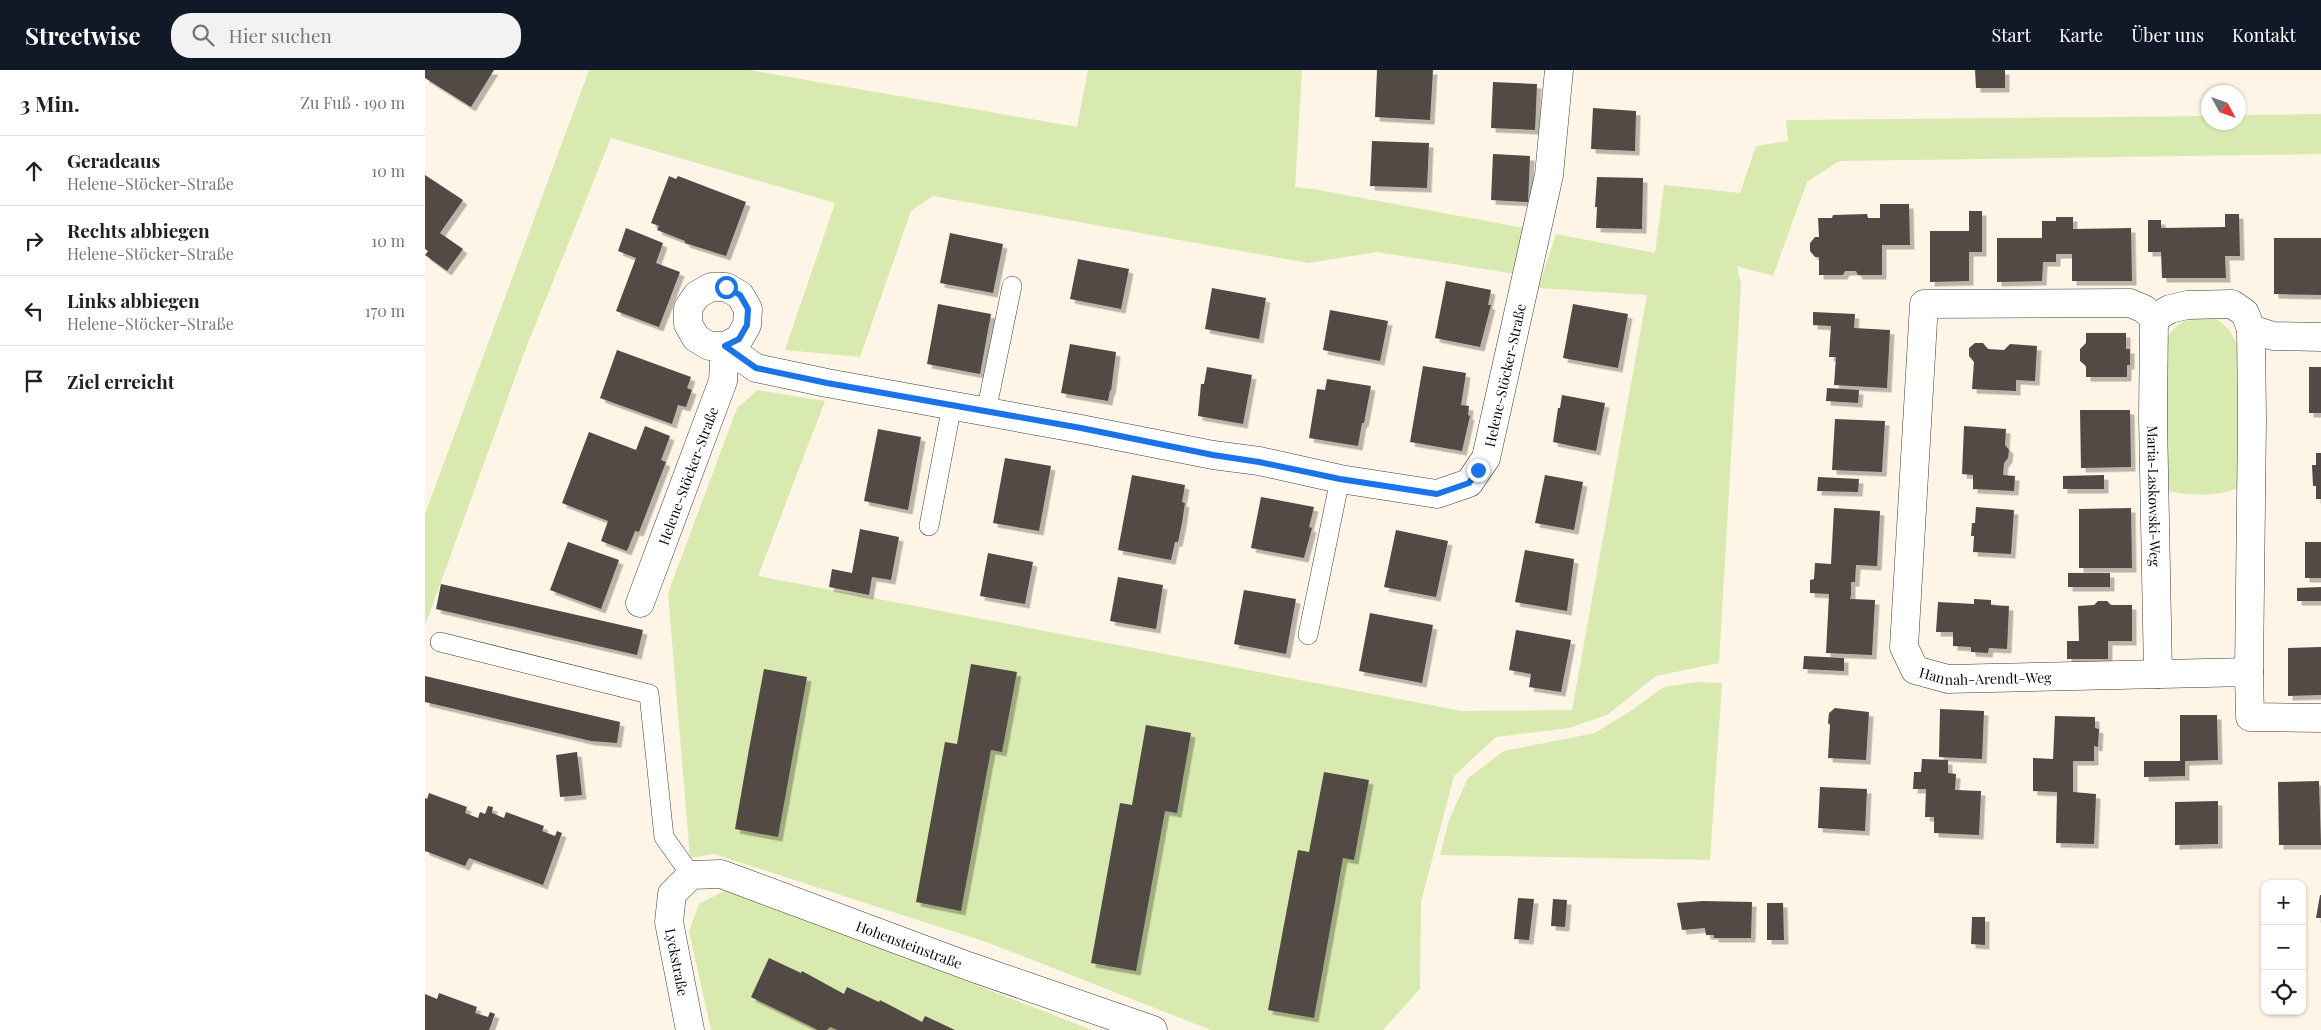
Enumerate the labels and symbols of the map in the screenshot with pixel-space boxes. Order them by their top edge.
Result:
north arrow [2201,85,2246,130]
route start [715,276,738,299]
street label: Helene-Stöcker-Straße [1479,302,1530,449]
street label: Helene-Stöcker-Straße [653,404,722,547]
street label: Maria-Laskowski-Weg [2144,425,2165,567]
route end [1467,459,1490,482]
street label: Hannah-Arendt-Weg [1917,662,2052,689]
street label: Hohensteinstraße [853,916,965,973]
street label: Lyckstraße [661,927,693,997]

